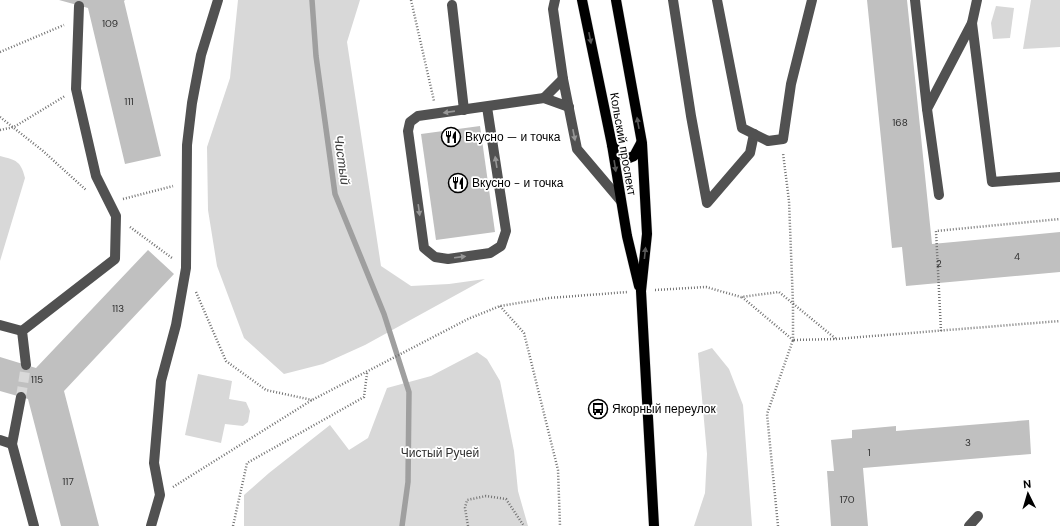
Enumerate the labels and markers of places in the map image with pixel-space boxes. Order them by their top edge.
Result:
restaurant icon: Вкусно — и точка [440,126,462,148]
place label: Вкусно — и точка [465,129,561,145]
restaurant icon: Вкусно - и точка [447,172,469,194]
place label: Вкусно - и точка [472,175,564,191]
bus stop icon: Якорный переулок [587,398,609,420]
place label: Якорный переулок [612,401,716,417]

